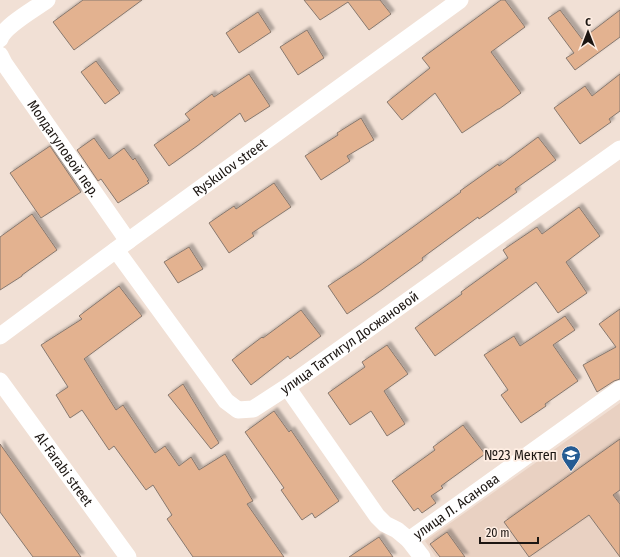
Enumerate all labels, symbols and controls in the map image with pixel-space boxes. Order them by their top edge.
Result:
north arrow [568,12,608,52]
text: С [585,16,591,29]
street label: Молдагуловой пер. [23,97,103,200]
street label: Ryskulov street [190,135,271,200]
street label: улица Таттигул Досжановой [278,288,422,398]
street label: Al-Farabi street [31,429,97,510]
school or university icon: №23 Мектеп [560,444,582,472]
place label: №23 Мектеп [484,447,557,464]
street label: улица Л. Асанова [410,470,503,543]
scale bar [480,519,538,545]
text: 20 m [486,526,510,540]

